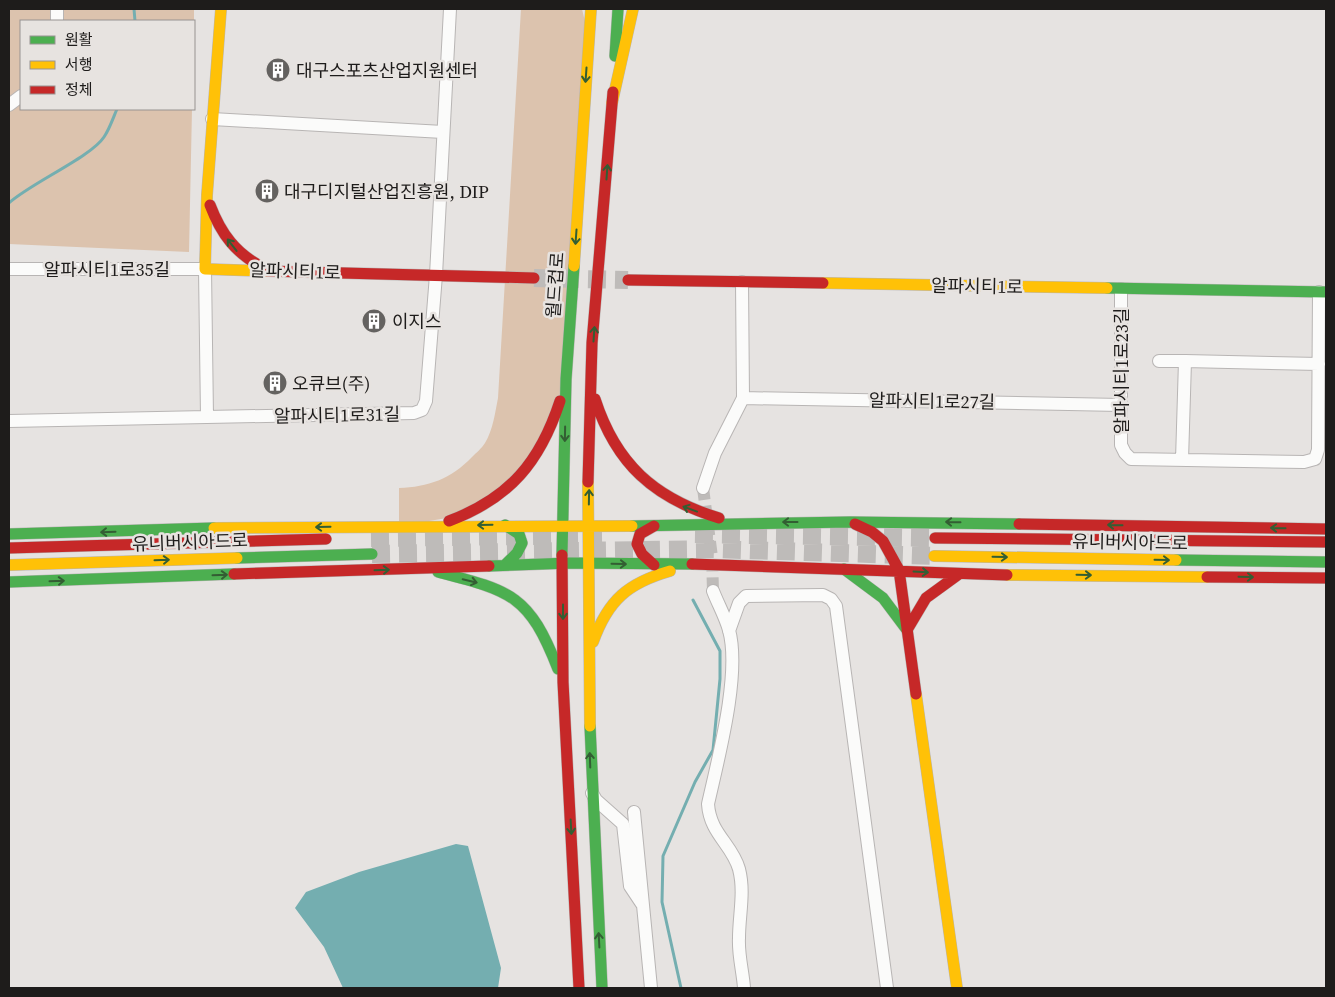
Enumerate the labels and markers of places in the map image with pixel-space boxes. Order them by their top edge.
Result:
building icon: 대구스포츠산업지원센터 [265,57,291,83]
place label: 대구스포츠산업지원센터 [296,58,478,83]
building icon: 대구디지털산업진흥원, DIP [254,178,280,204]
place label: 대구디지털산업진흥원, DIP [284,179,489,204]
building icon: 이지스 [361,308,387,334]
place label: 이지스 [392,309,442,334]
building icon: 오큐브(주) [262,370,288,396]
place label: 오큐브(주) [292,371,370,396]

